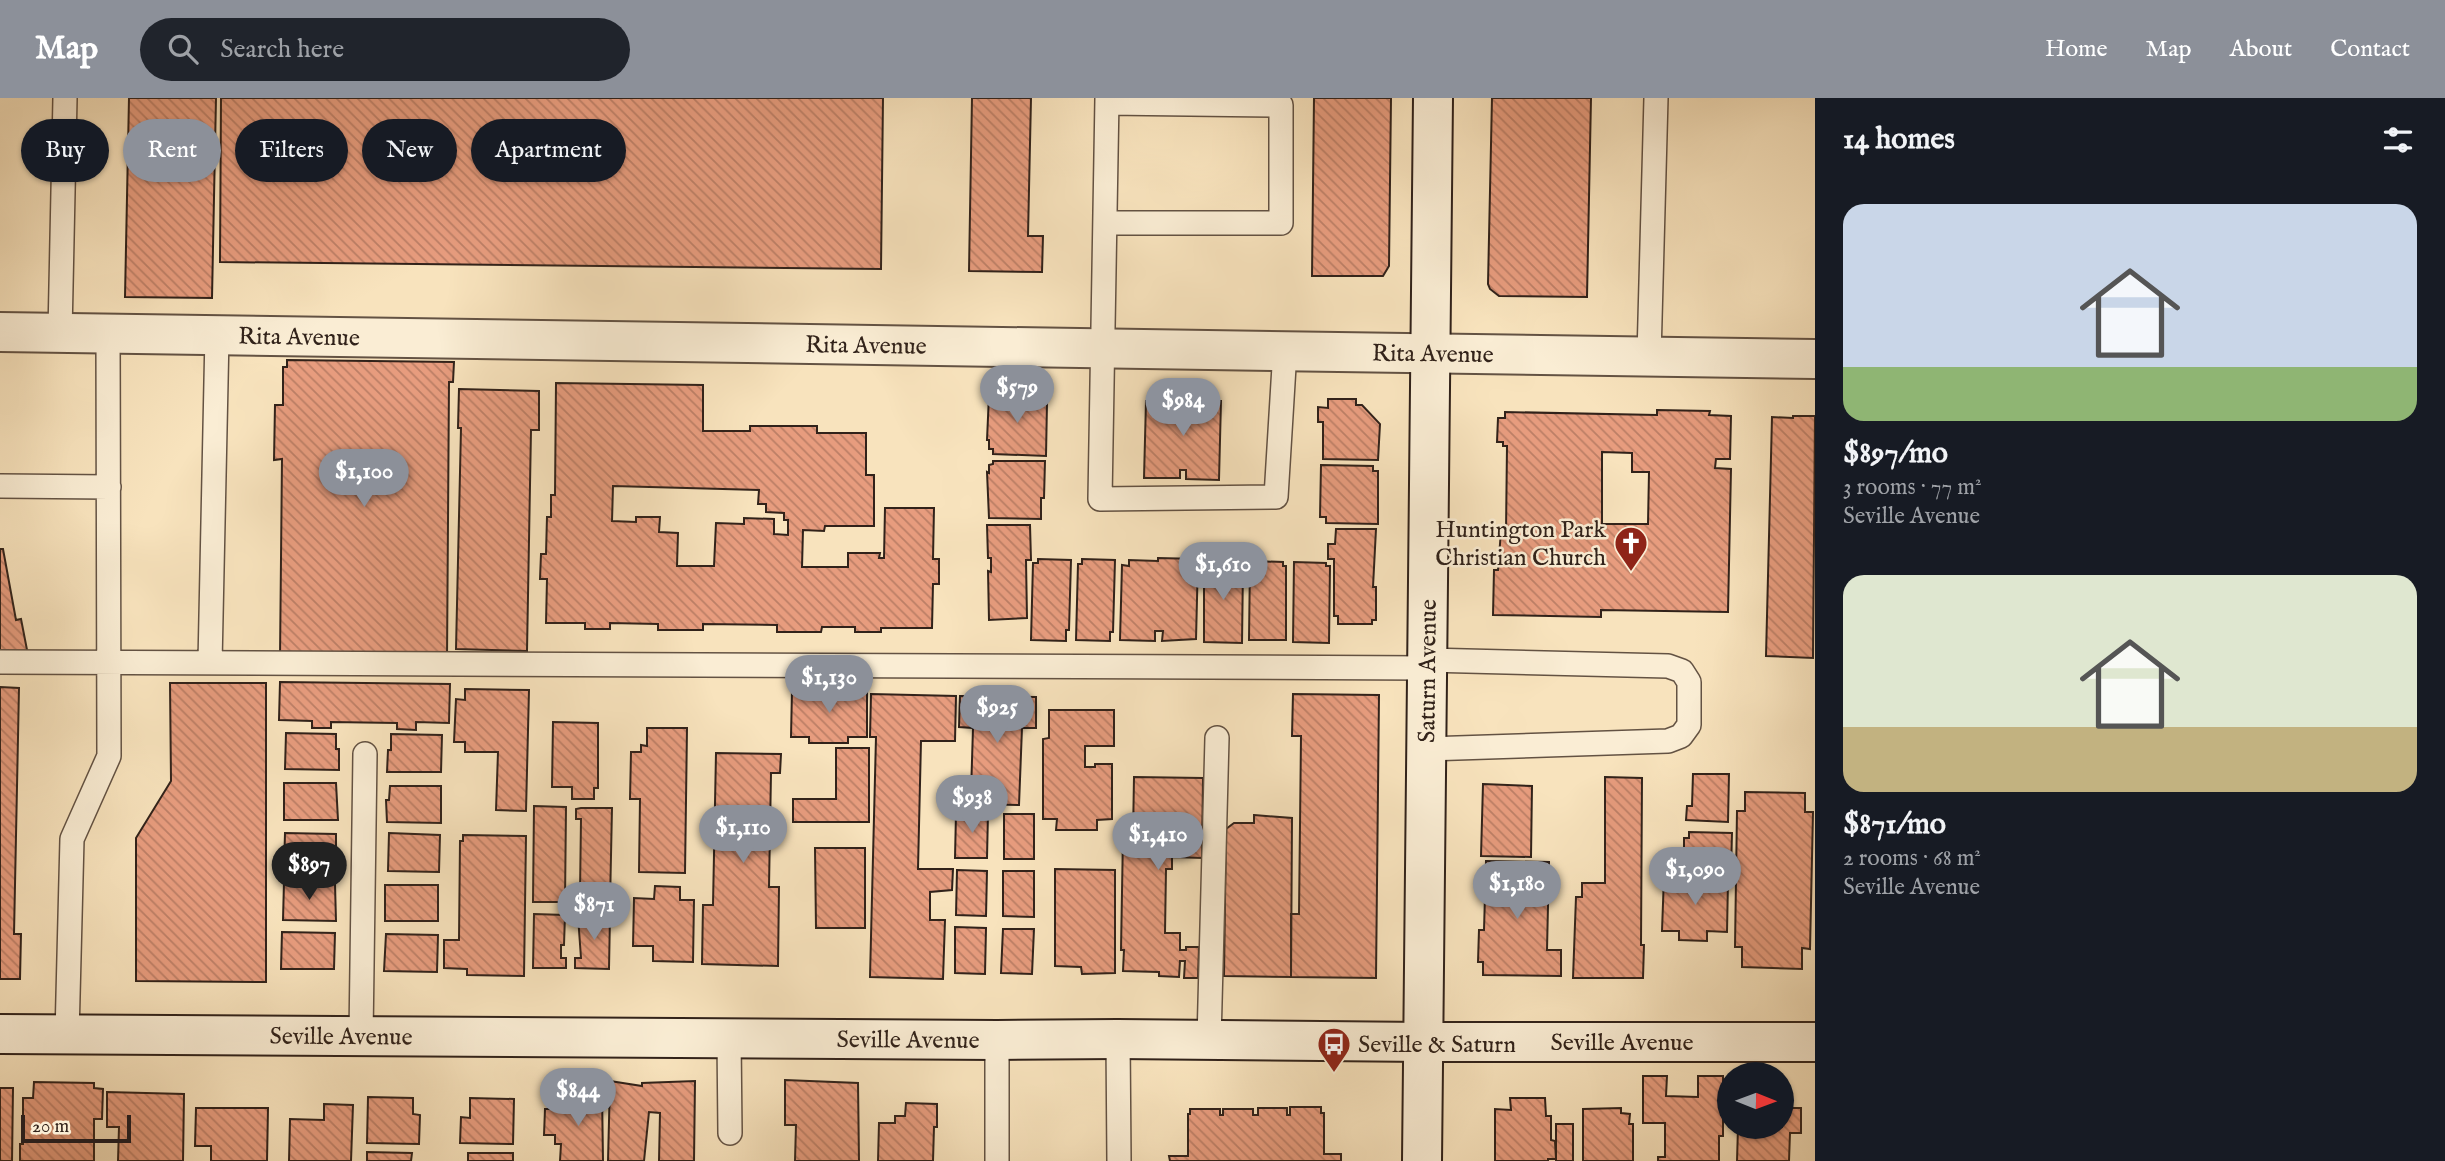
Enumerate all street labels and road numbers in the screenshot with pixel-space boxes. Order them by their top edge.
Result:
street label: Rita Avenue [238,322,360,354]
street label: Rita Avenue [805,330,927,363]
street label: Rita Avenue [1372,338,1494,371]
street label: Saturn Avenue [1412,599,1445,743]
street label: Seville Avenue [269,1022,413,1053]
street label: Seville Avenue [836,1025,980,1057]
street label: Seville Avenue [1550,1028,1694,1059]

